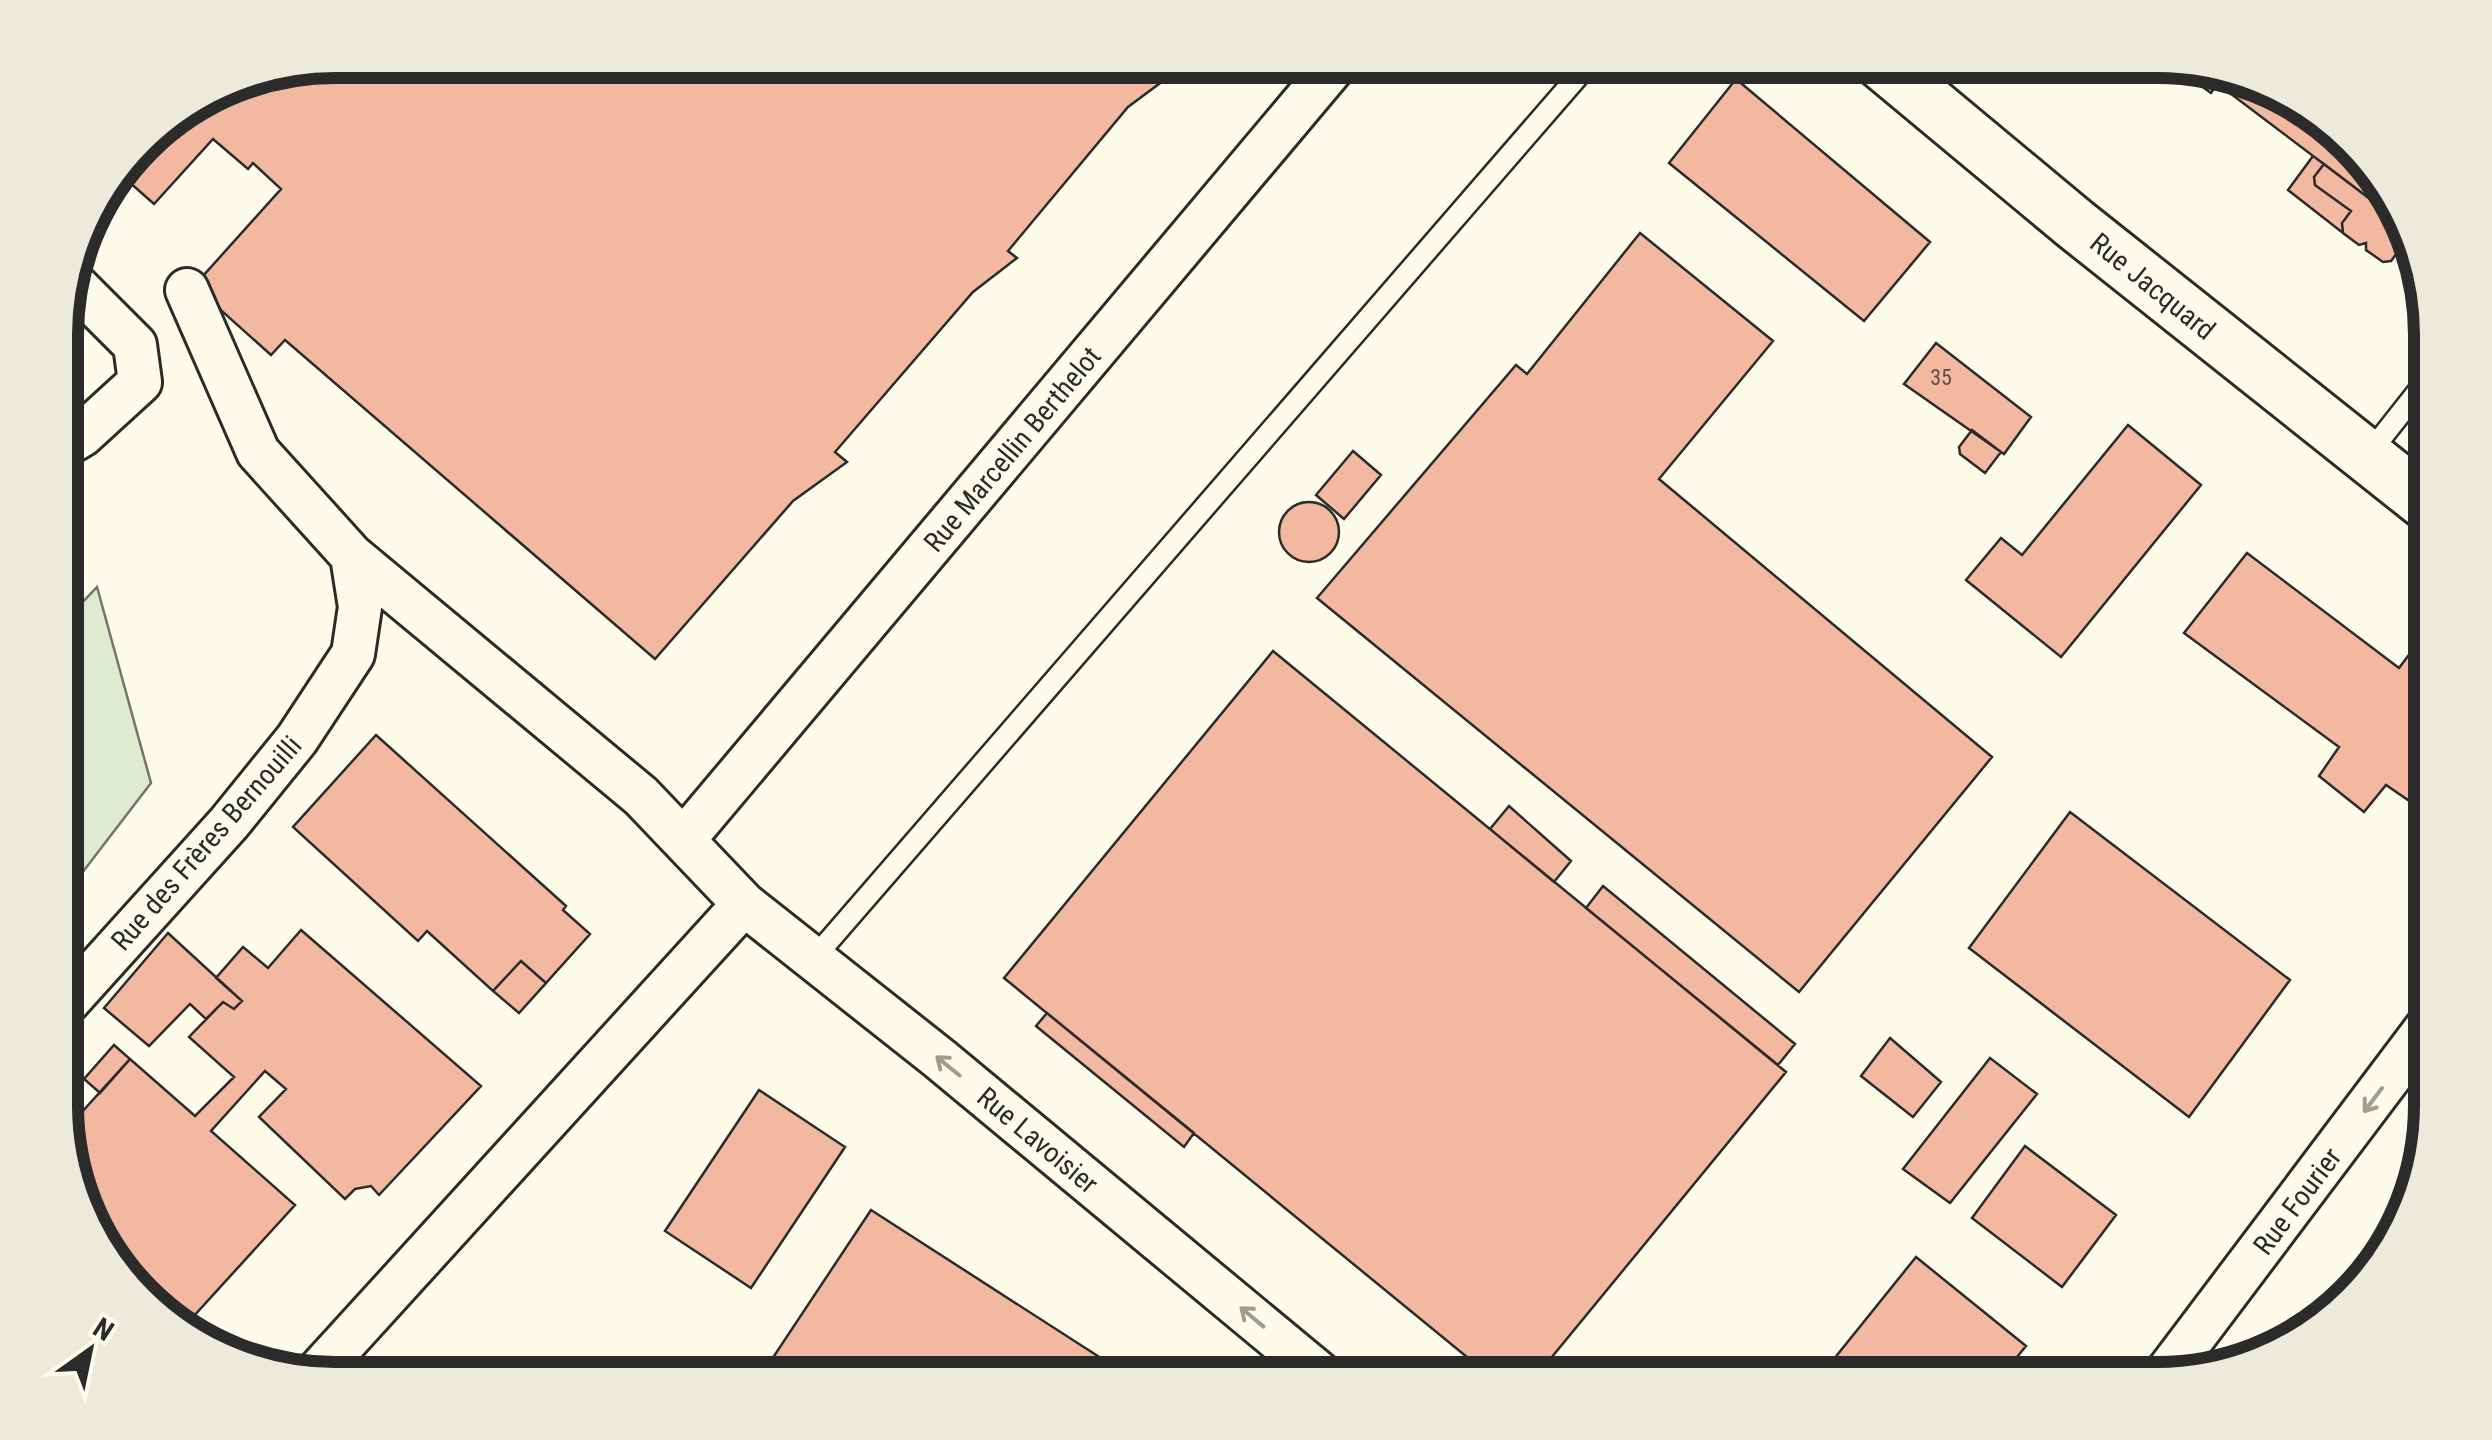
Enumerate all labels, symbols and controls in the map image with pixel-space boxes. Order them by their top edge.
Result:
street label: Rue Jacquard [2084,226,2222,347]
street label: Rue Marcellin Berthelot [917,340,1108,559]
house number: 35 [1930,365,1952,390]
street label: Rue des Frères Bernouilli [104,729,308,957]
one-way arrow [935,1055,961,1077]
street label: Rue Lavoisier [971,1080,1105,1200]
one-way arrow [2362,1086,2383,1113]
street label: Rue Fourier [2247,1141,2348,1261]
north arrow [40,1300,140,1400]
one-way arrow [1240,1307,1266,1329]
text: N [87,1311,120,1348]

